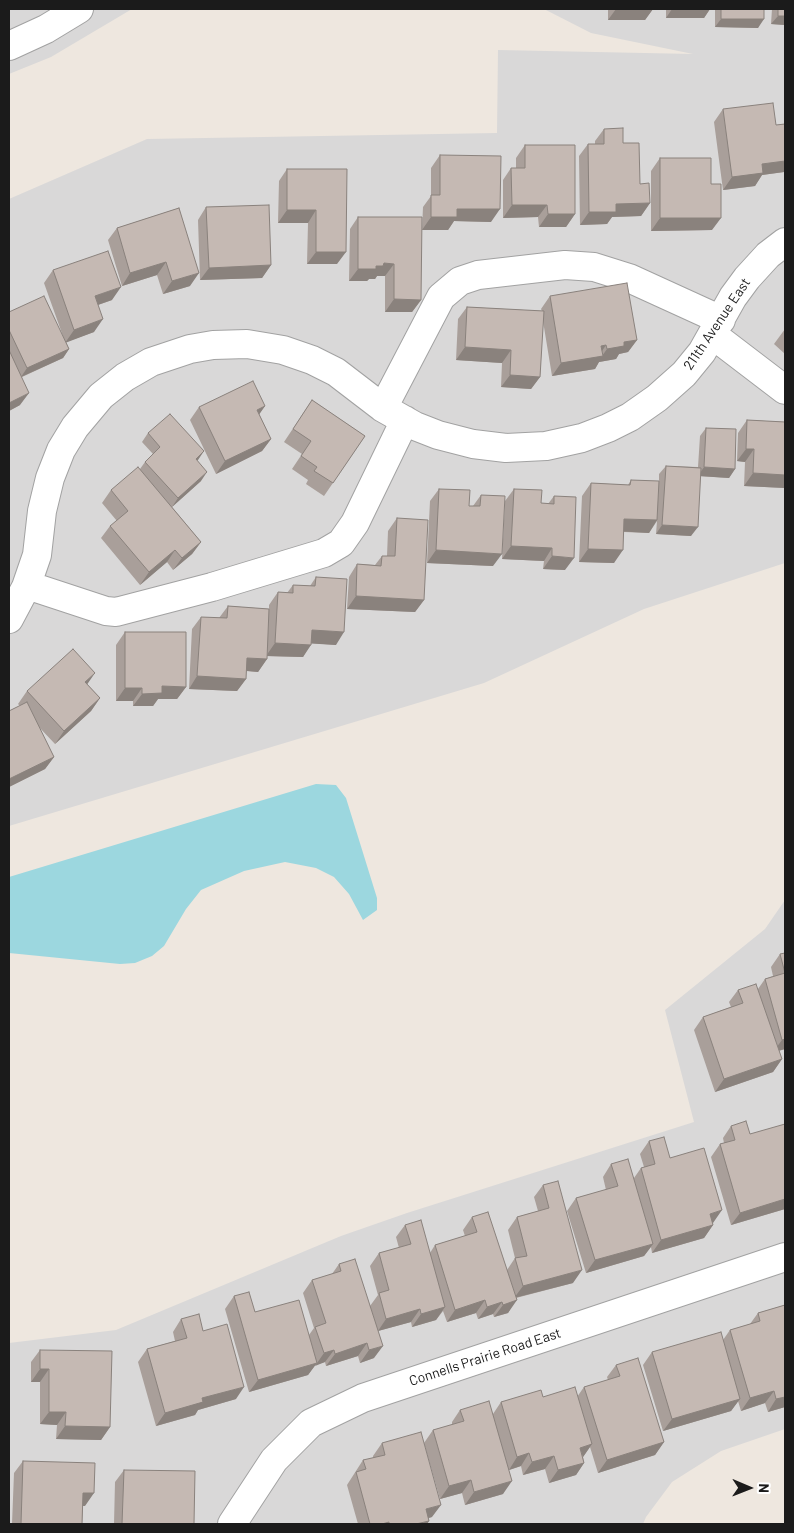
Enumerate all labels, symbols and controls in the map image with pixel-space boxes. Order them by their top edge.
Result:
street label: 211th Avenue East [680,275,754,373]
street label: Connells Prairie Road East [407,1324,563,1390]
north arrow [724,1463,774,1513]
text: N [756,1483,773,1493]

